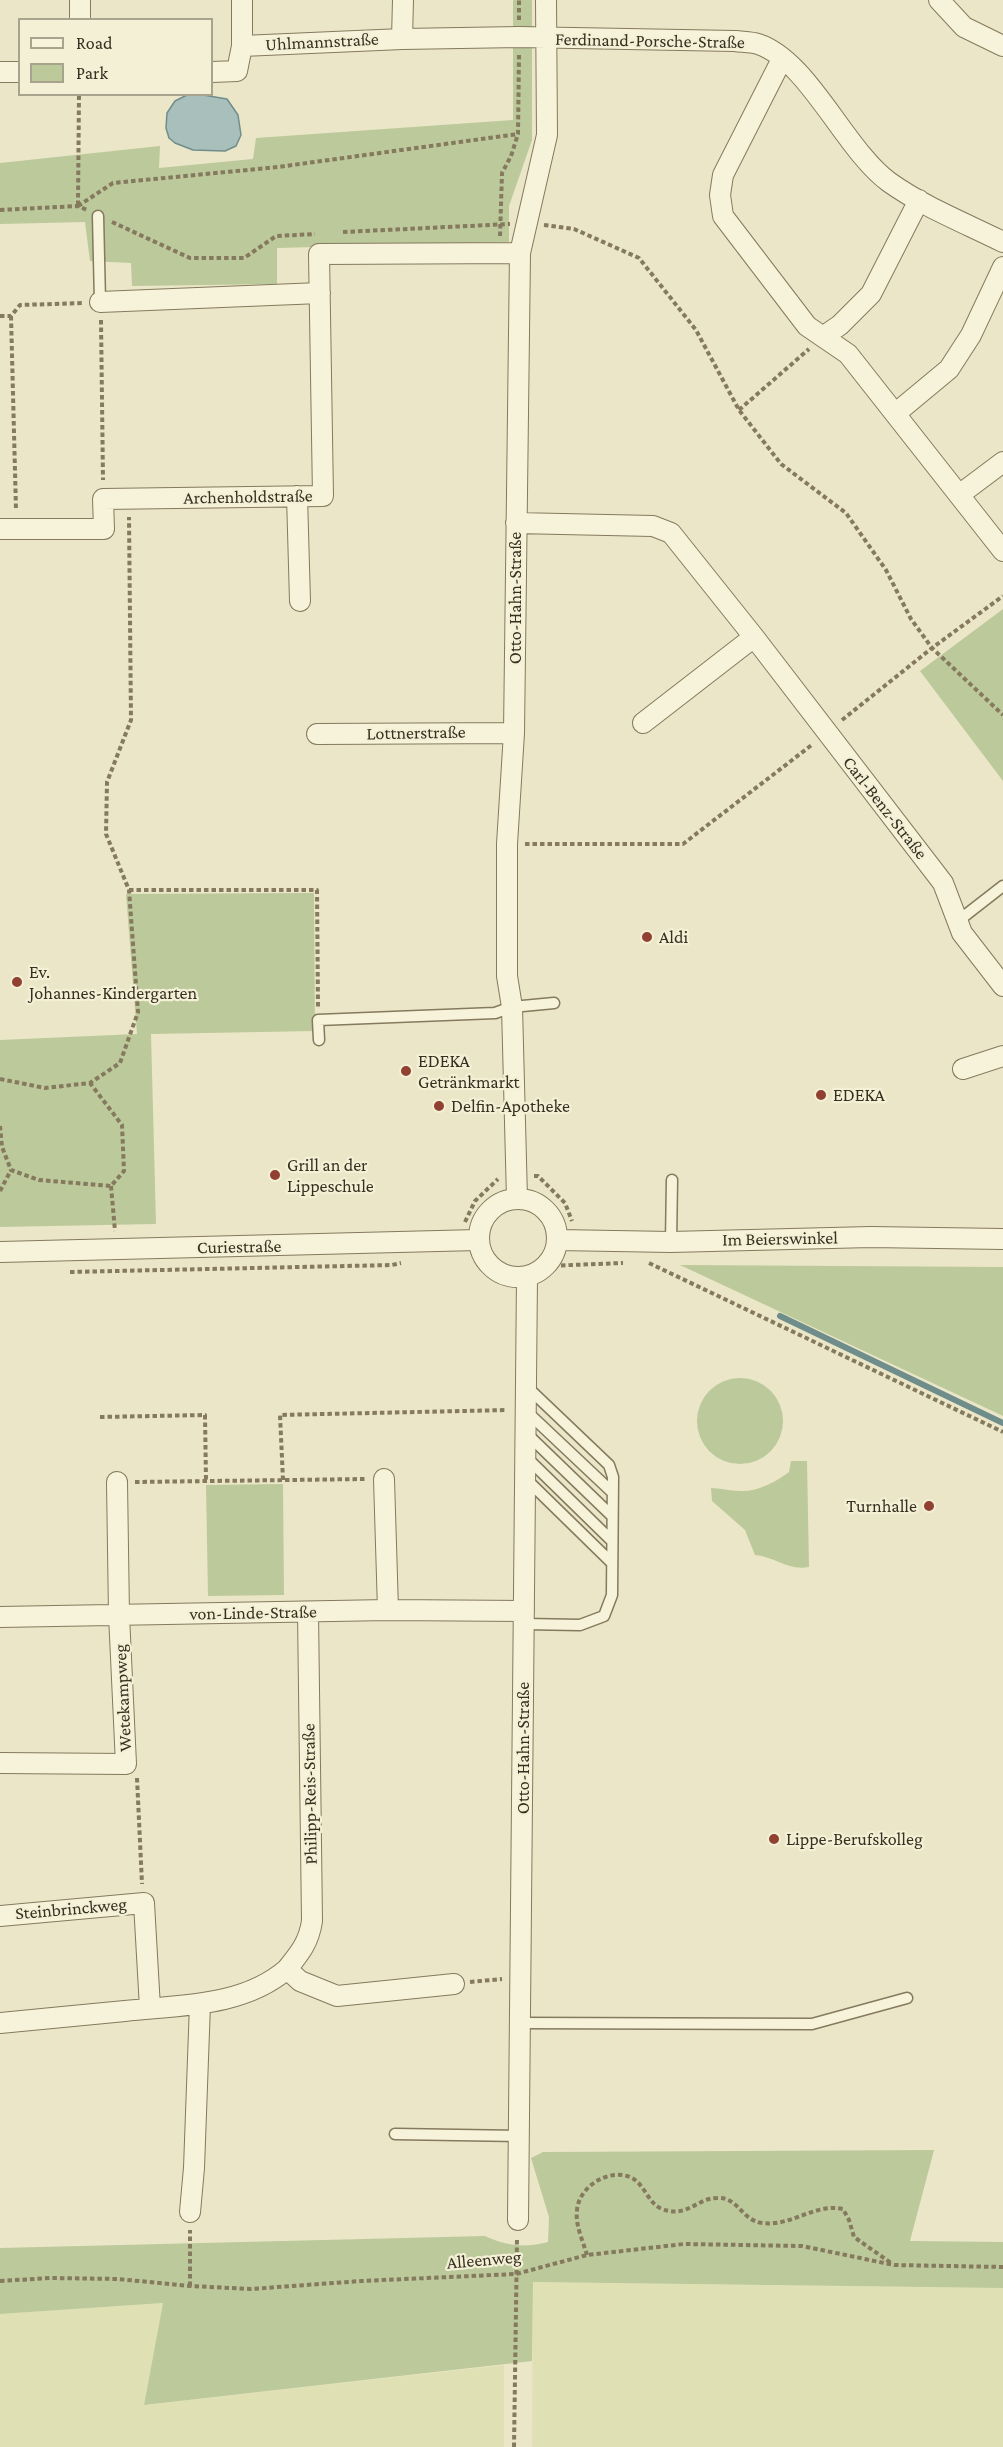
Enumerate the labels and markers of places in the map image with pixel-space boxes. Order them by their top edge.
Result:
place label: Aldi [659,926,688,948]
marker: Aldi [640,930,654,944]
place label: Ev. Johannes-Kindergarten [29,961,197,1004]
marker: Ev. Johannes-Kindergarten [10,975,24,989]
place label: EDEKA Getränkmarkt [418,1050,520,1092]
marker: EDEKA Getränkmarkt [399,1064,413,1078]
place label: EDEKA [833,1084,885,1106]
marker: EDEKA [814,1088,828,1102]
place label: Delfin-Apotheke [451,1095,570,1117]
marker: Delfin-Apotheke [432,1099,446,1113]
place label: Grill an der Lippeschule [287,1154,374,1196]
marker: Grill an der Lippeschule [268,1168,282,1182]
place label: Turnhalle [846,1495,917,1517]
marker: Turnhalle [922,1499,936,1513]
place label: Lippe-Berufskolleg [786,1828,923,1850]
marker: Lippe-Berufskolleg [767,1832,781,1846]

